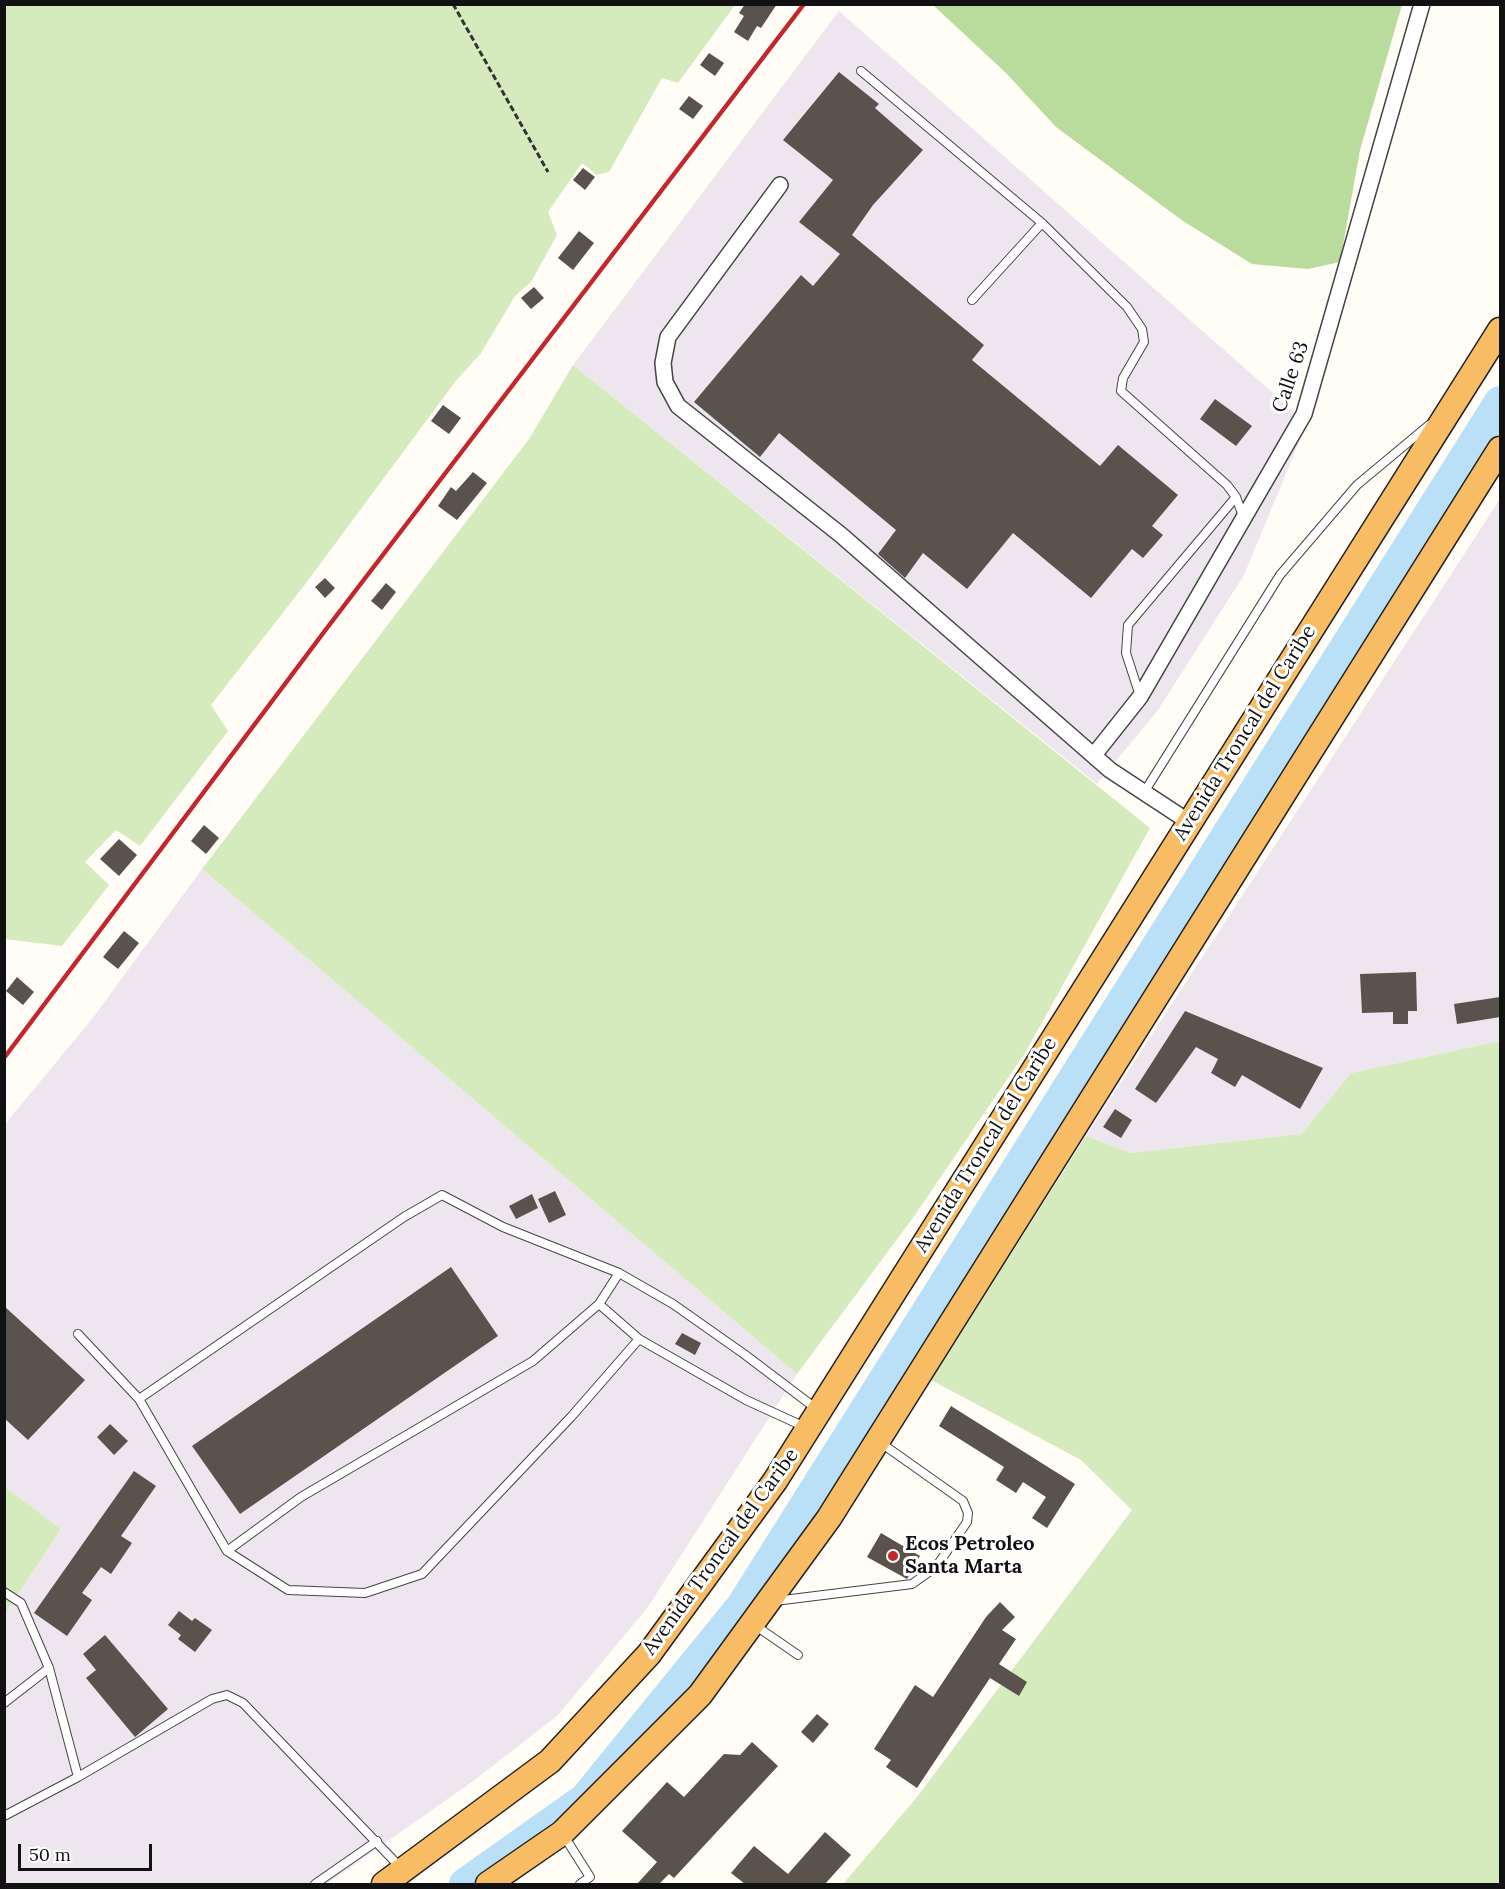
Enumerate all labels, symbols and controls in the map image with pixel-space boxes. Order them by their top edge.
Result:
street label: Calle 63 [1268,338,1314,416]
street label: Avenida Troncal del Caribe [1169,621,1321,845]
street label: Avenida Troncal del Caribe [910,1033,1062,1257]
street label: Avenida Troncal del Caribe [638,1444,804,1660]
place label: Ecos Petroleo Santa Marta [905,1532,1034,1579]
marker: Ecos Petroleo Santa Marta [886,1549,900,1563]
scale bar [21,1832,154,1870]
text: 50 m [29,1843,71,1866]

